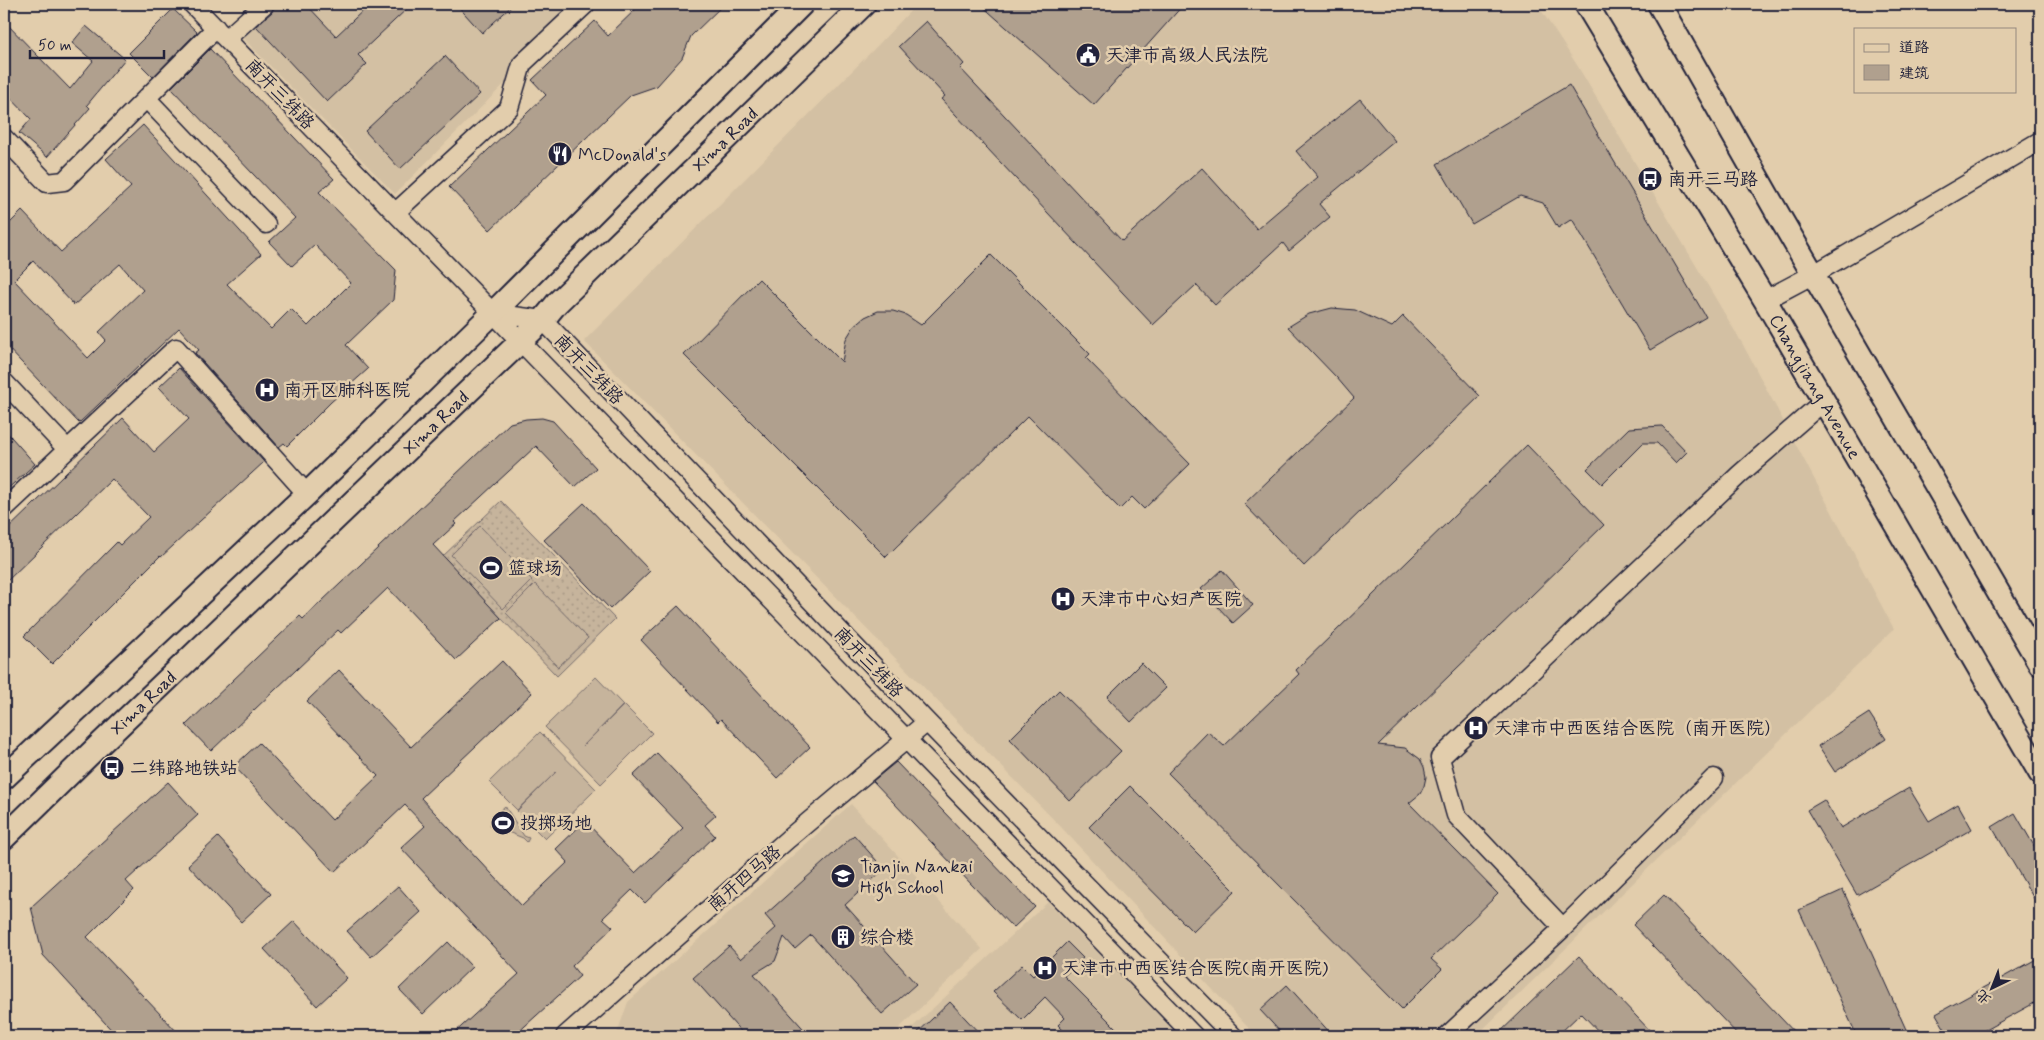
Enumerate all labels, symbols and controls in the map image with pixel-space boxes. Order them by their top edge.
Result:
scale bar [30,28,164,60]
legend [1854,28,2016,92]
text: 50 m [38,36,72,56]
text: 道路 [1899,38,1929,58]
public building icon: 天津市高级人民法院 [1075,42,1101,68]
place label: 天津市高级人民法院 [1106,44,1268,68]
street label: 南开三纬路 [239,54,319,135]
text: 建筑 [1899,64,1929,84]
street label: Xima Road [687,103,764,178]
restaurant icon: McDonald's [547,141,573,167]
place label: McDonald's [578,143,666,167]
bus stop icon: 南开三马路 [1637,166,1663,192]
place label: 南开三马路 [1668,168,1758,192]
street label: Changjiang Avenue [1763,310,1866,464]
street label: 南开三纬路 [548,329,628,410]
hospital icon: 南开区肺科医院 [254,377,280,403]
place label: 南开区肺科医院 [284,379,410,403]
street label: Xima Road [398,386,475,461]
sports icon: 篮球场 [478,555,504,581]
place label: 篮球场 [508,557,562,581]
hospital icon: 天津市中心妇产医院 [1050,586,1076,612]
place label: 天津市中心妇产医院 [1080,588,1242,612]
street label: 南开三纬路 [828,622,908,703]
street label: Xima Road [106,666,182,741]
hospital icon: 天津市中西医结合医院（南开医院） [1463,715,1489,741]
place label: 天津市中西医结合医院（南开医院） [1494,717,1782,741]
bus stop icon: 二纬路地铁站 [99,755,125,781]
place label: 二纬路地铁站 [130,757,238,781]
sports icon: 投掷场地 [490,810,516,836]
place label: 投掷场地 [520,812,592,836]
street label: 南开四马路 [703,840,786,917]
place label: Tianjin Nankai High School [860,855,973,902]
school or university icon: Tianjin Nankai High School [830,863,856,889]
building icon: 综合楼 [830,924,856,950]
place label: 综合楼 [860,926,914,950]
hospital icon: 天津市中西医结合医院(南开医院) [1032,955,1058,981]
place label: 天津市中西医结合医院(南开医院) [1062,957,1329,981]
north arrow [1966,962,2016,1012]
text: 北 [1973,985,1995,1008]

